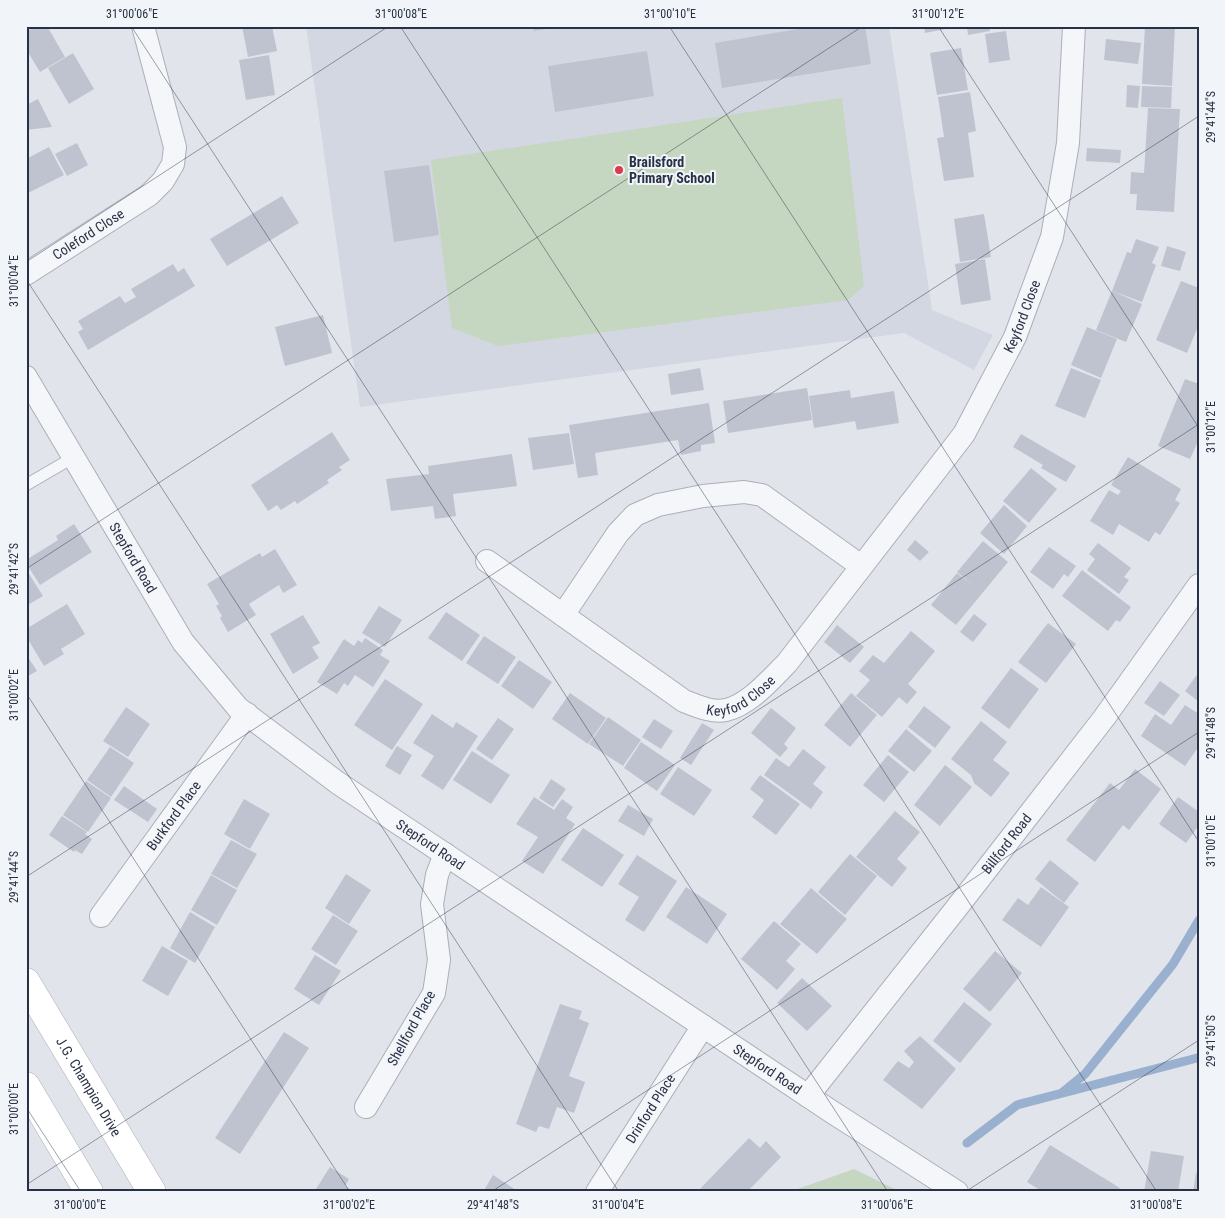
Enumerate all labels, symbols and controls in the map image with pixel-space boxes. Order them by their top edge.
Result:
text: 31°00'06"E [106,7,158,21]
text: 31°00'08"E [375,7,427,21]
text: 31°00'10"E [644,7,696,21]
text: 31°00'12"E [912,7,964,21]
text: 29°41'44"S [1204,91,1218,143]
place label: Brailsford Primary School [629,154,715,186]
marker: Brailsford Primary School [613,164,625,176]
street label: Coleford Close [50,205,127,263]
text: 31°00'04"E [7,255,21,307]
street label: Keyford Close [1000,277,1044,355]
text: 31°00'12"E [1204,401,1218,453]
street label: Stepford Road [106,520,160,596]
text: 29°41'42"S [7,543,21,595]
text: 31°00'02"E [7,669,21,721]
street label: Keyford Close [705,672,778,719]
text: 29°41'48"S [1204,707,1218,759]
street label: Burkford Place [143,777,204,853]
street label: Billford Road [978,811,1035,877]
text: 31°00'10"E [1204,815,1218,867]
street label: Stepford Road [393,816,468,873]
text: 29°41'44"S [7,851,21,903]
street label: Shellford Place [384,987,438,1068]
text: 29°41'50"S [1204,1015,1218,1067]
street label: J.G. Champion Drive [53,1034,125,1139]
street label: Stepford Road [730,1041,805,1098]
street label: Drinford Place [622,1071,678,1146]
text: 31°00'00"E [7,1083,21,1135]
text: 31°00'00"E [54,1198,106,1212]
text: 31°00'02"E [323,1198,375,1212]
text: 29°41'48"S [467,1198,519,1212]
text: 31°00'04"E [592,1198,644,1212]
text: 31°00'06"E [861,1198,913,1212]
text: 31°00'08"E [1130,1198,1182,1212]

